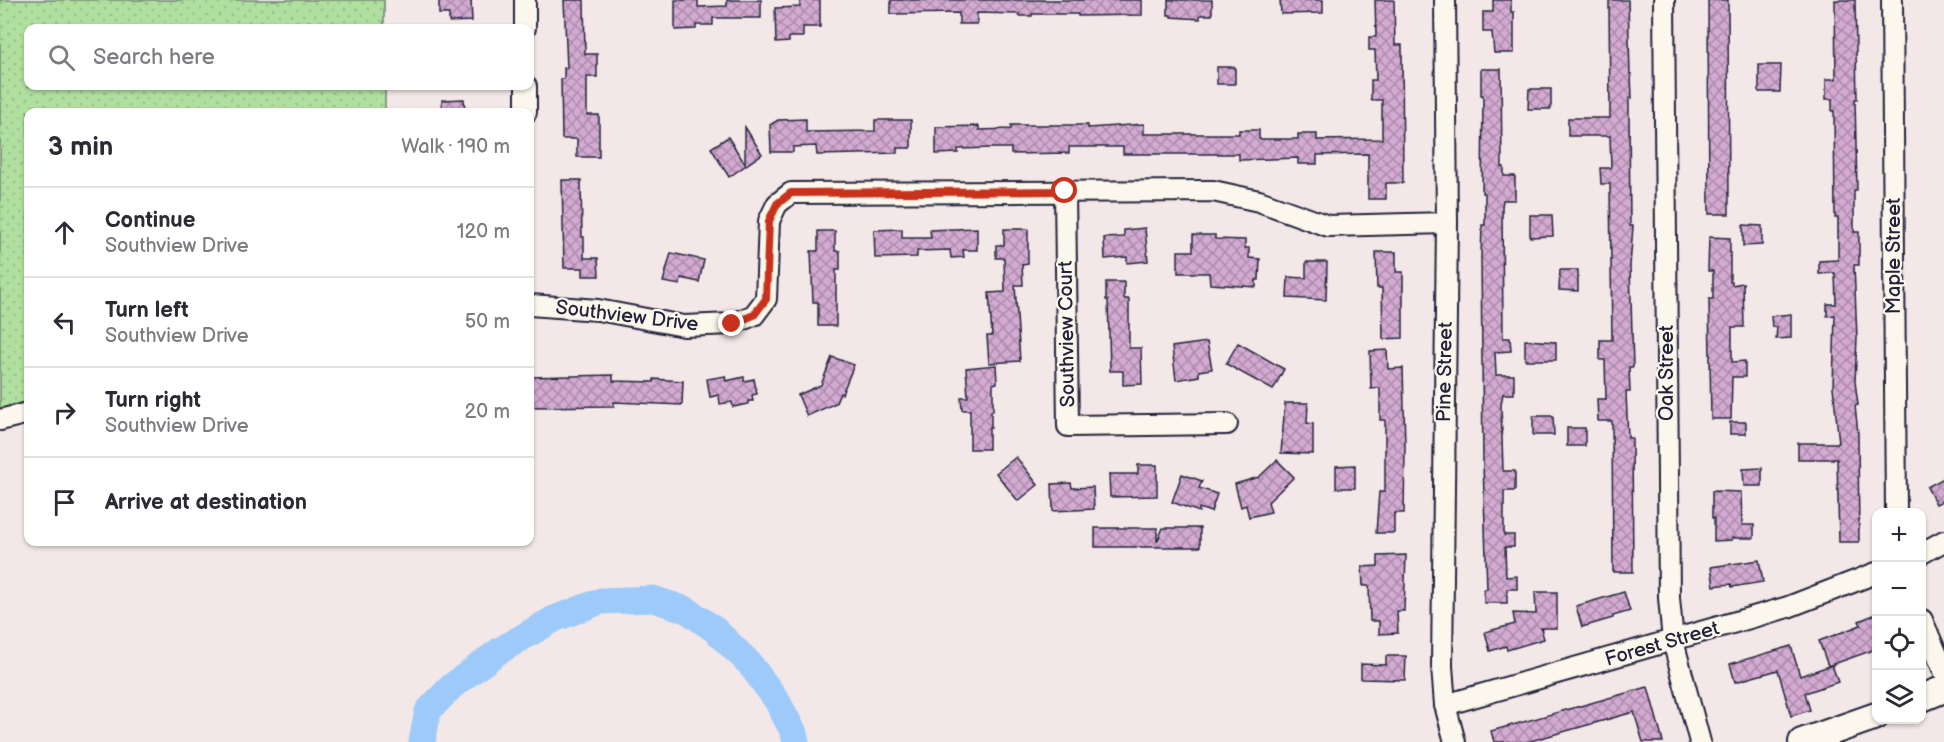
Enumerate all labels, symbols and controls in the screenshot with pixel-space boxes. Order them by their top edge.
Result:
search box [24,24,534,90]
icon: search [45,41,78,74]
text: Search here [93,44,215,71]
text: 3 min [48,132,113,163]
text: Walk · 190 m [401,135,510,159]
route start [1051,177,1077,203]
street label: Maple Street [1882,198,1906,314]
text: Continue [105,207,195,234]
icon: ahead [48,216,81,249]
text: 120 m [457,220,510,244]
text: Southview Drive [105,234,249,258]
street label: Southview Court [1054,260,1080,408]
street label: Southview Drive [554,295,700,337]
text: Turn left [105,297,189,324]
icon: left [48,306,81,339]
text: 50 m [465,310,510,334]
route end [718,310,744,336]
street label: Pine Street [1432,322,1458,422]
text: Southview Drive [105,324,249,348]
street label: Oak Street [1655,325,1679,421]
text: Turn right [105,387,201,414]
icon: right [48,396,81,429]
text: 20 m [465,400,510,424]
text: Southview Drive [105,414,249,438]
icon: arrive [48,486,81,519]
text: Arrive at destination [105,489,307,516]
map controls [1872,508,1926,724]
button: + [1872,508,1926,562]
button: − [1872,562,1926,616]
street label: Forest Street [1602,616,1722,672]
button: locate [1872,616,1926,670]
button: layers [1872,670,1926,724]

